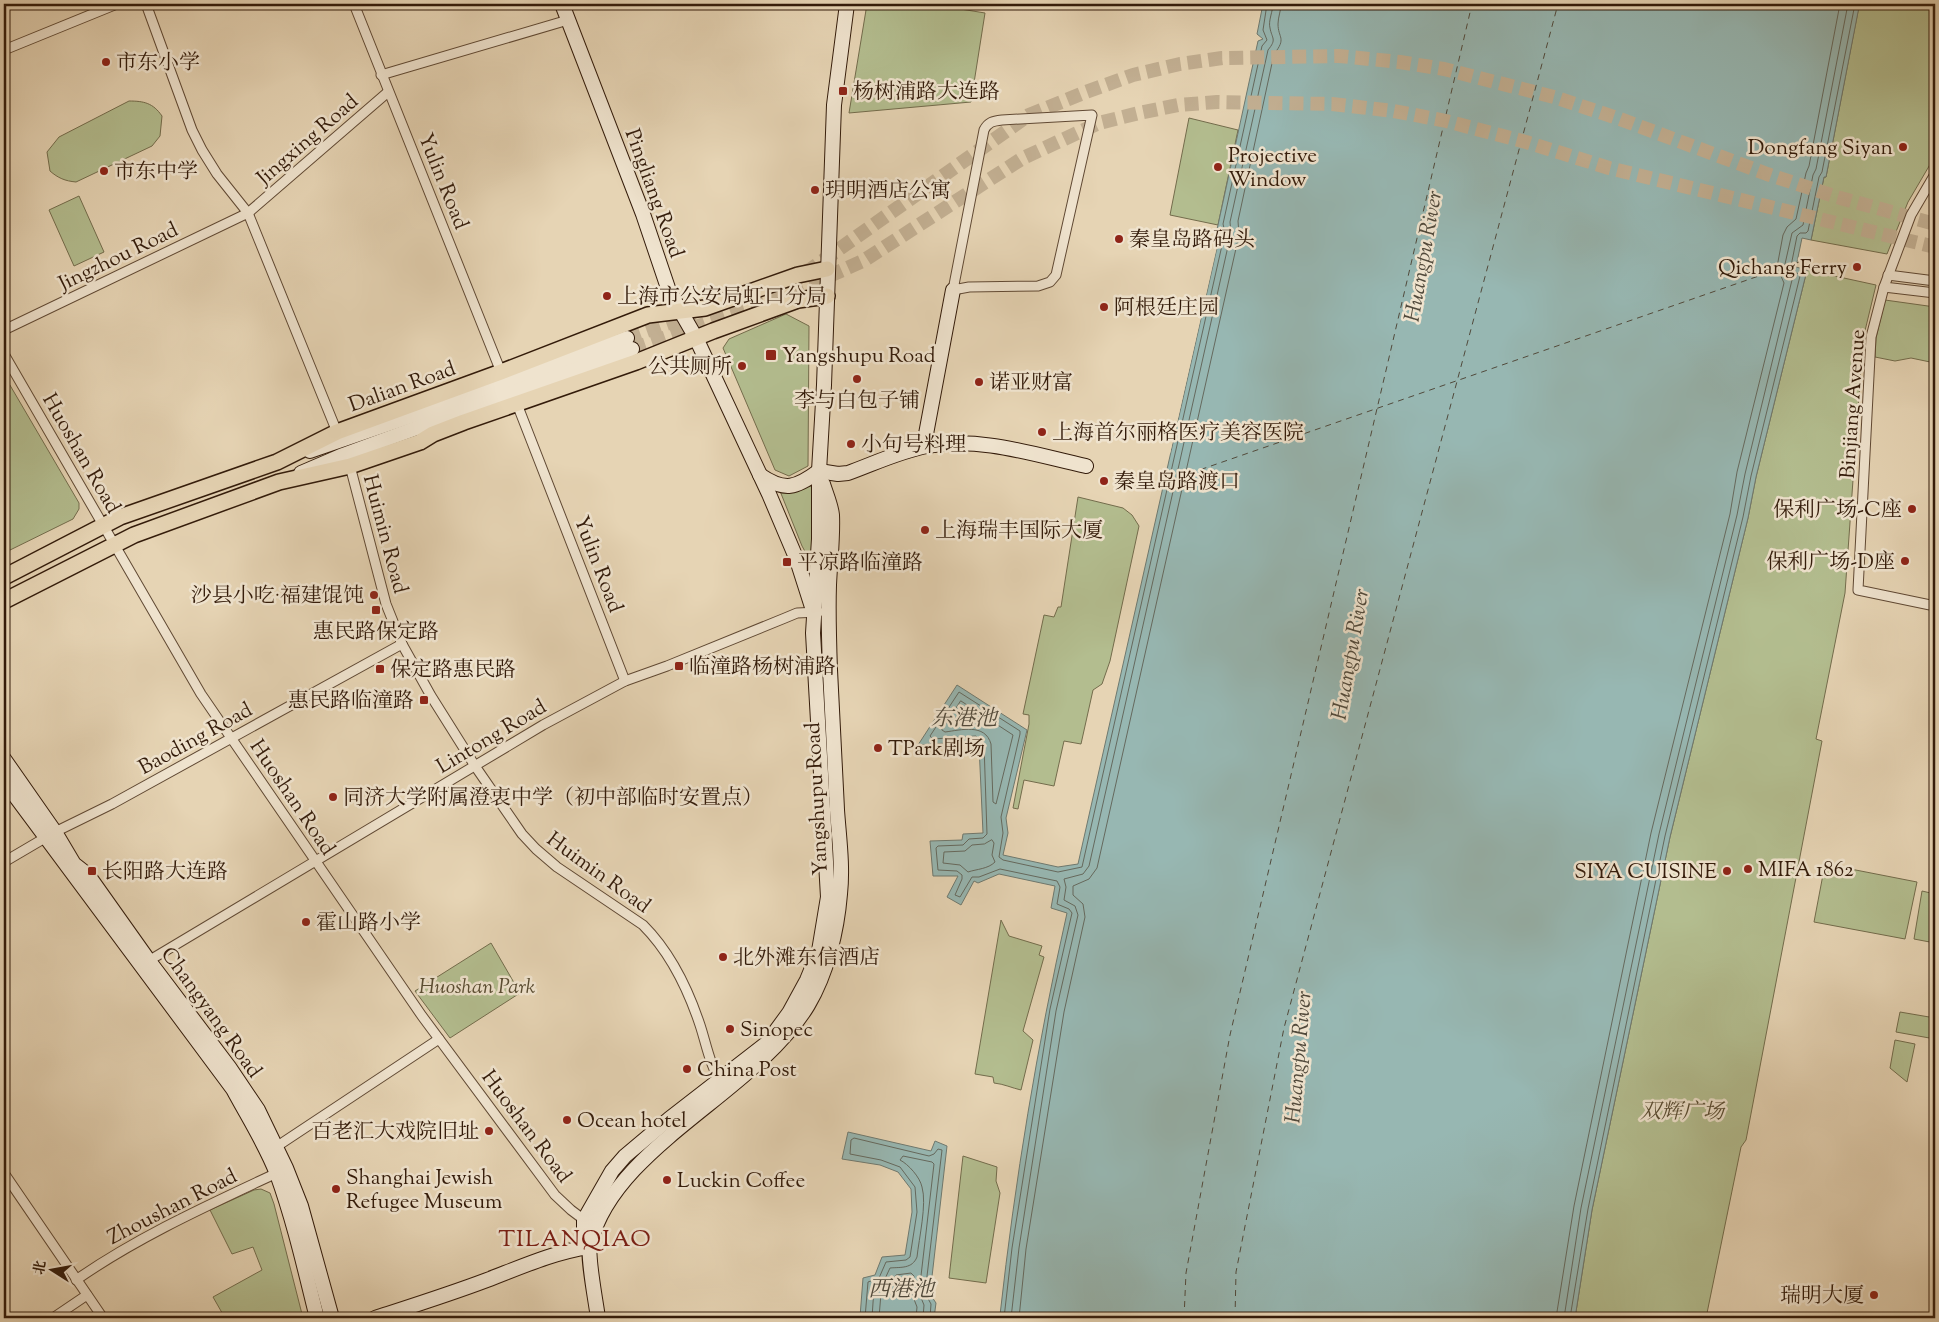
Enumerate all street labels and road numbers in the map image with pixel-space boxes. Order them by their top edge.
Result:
street label: Jingxing Road [250,88,366,194]
street label: Pingliang Road [616,125,690,263]
street label: Yulin Road [409,129,475,235]
street label: Jingzhou Road [53,216,184,300]
street label: Binjiang Avenue [1834,328,1874,480]
street label: Dalian Road [345,355,461,421]
street label: Huoshan Road [34,388,127,520]
street label: Huimin Road [354,472,414,597]
street label: Yulin Road [565,512,629,618]
street label: Lintong Road [431,693,553,782]
street label: Baoding Road [134,696,258,783]
street label: Yangshupu Road [799,721,837,876]
street label: Huoshan Road [241,734,341,862]
street label: Huimin Road [540,826,656,922]
street label: Changyang Road [152,941,268,1085]
street label: Huoshan Road [473,1064,578,1190]
street label: Zhoushan Road [103,1162,243,1253]

